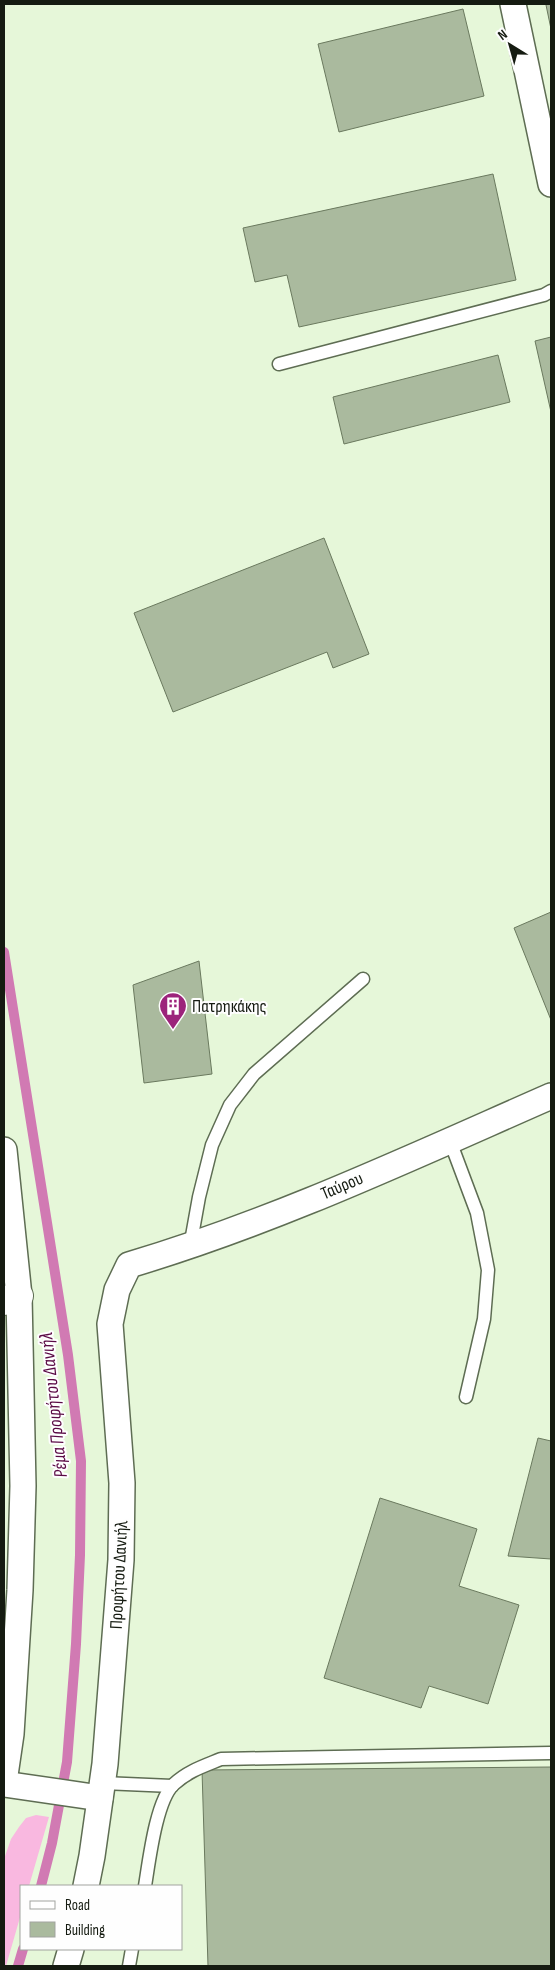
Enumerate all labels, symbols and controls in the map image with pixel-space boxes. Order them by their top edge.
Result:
north arrow [485,20,535,70]
text: N [494,26,511,44]
building icon: Πατρηκάκης [158,991,188,1030]
place label: Πατρηκάκης [192,996,267,1017]
street label: Ταύρου [318,1168,366,1204]
water label: Ρέμα Προφήτου Δανιήλ [35,1331,73,1479]
street label: Προφήτου Δανιήλ [106,1519,132,1630]
legend [20,1885,182,1950]
text: Road [65,1896,90,1915]
text: Building [65,1921,105,1940]

